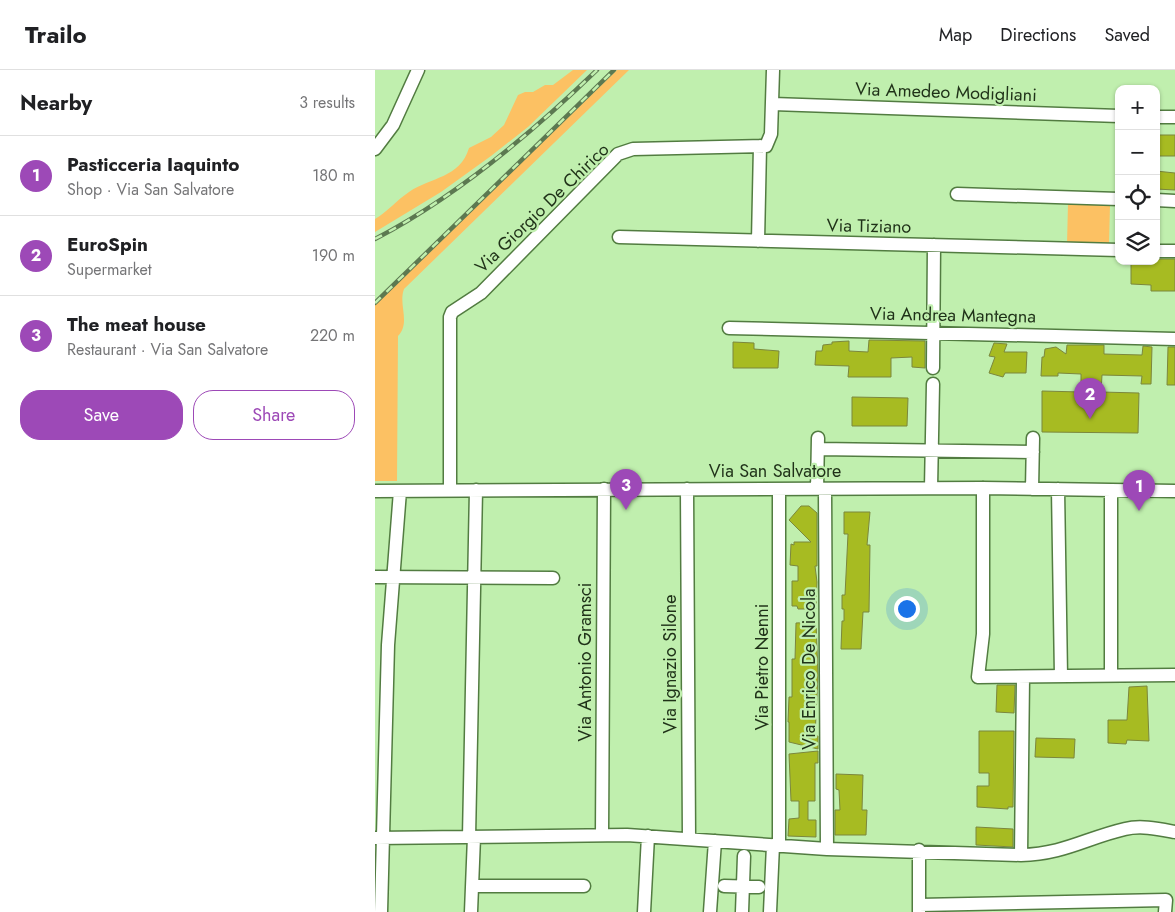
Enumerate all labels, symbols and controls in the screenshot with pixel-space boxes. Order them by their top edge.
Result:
text: Trailo [25,17,87,52]
text: Map [939,22,972,48]
text: Directions [1000,22,1076,48]
text: Saved [1104,22,1150,48]
street label: Via Amedeo Modigliani [855,76,1037,108]
map controls [1115,85,1160,265]
button: + [1115,85,1160,130]
text: Nearby [20,88,92,118]
text: 3 results [299,91,355,114]
button: − [1115,130,1160,175]
street label: Via Giorgio De Chirico [469,137,615,279]
text: Pasticceria Iaquinto [67,151,240,178]
text: 1 [32,164,40,187]
text: 180 m [312,164,355,187]
button: locate [1115,175,1160,220]
text: Shop · Via San Salvatore [67,178,234,201]
street label: Via Tiziano [826,212,912,240]
button: layers [1115,220,1160,265]
text: EuroSpin [67,231,148,258]
text: 2 [31,244,41,267]
text: 190 m [312,244,355,267]
text: Supermarket [67,258,152,281]
street label: Via Andrea Mantegna [870,301,1036,329]
text: The meat house [67,311,206,338]
text: 3 [31,324,41,347]
text: 220 m [310,324,355,347]
text: Restaurant · Via San Salvatore [67,338,268,361]
pin: 2 [1074,378,1106,419]
button: Save [20,390,183,440]
button: Share [193,390,355,440]
street label: Via San Salvatore [709,458,841,484]
pin: 3 [610,469,642,510]
pin: 1 [1123,470,1155,511]
street label: Via Antonio Gramsci [572,583,598,741]
street label: Via Enrico De Nicola [796,588,822,750]
street label: Via Ignazio Silone [657,595,683,733]
your location [894,596,920,622]
street label: Via Pietro Nenni [749,604,775,730]

